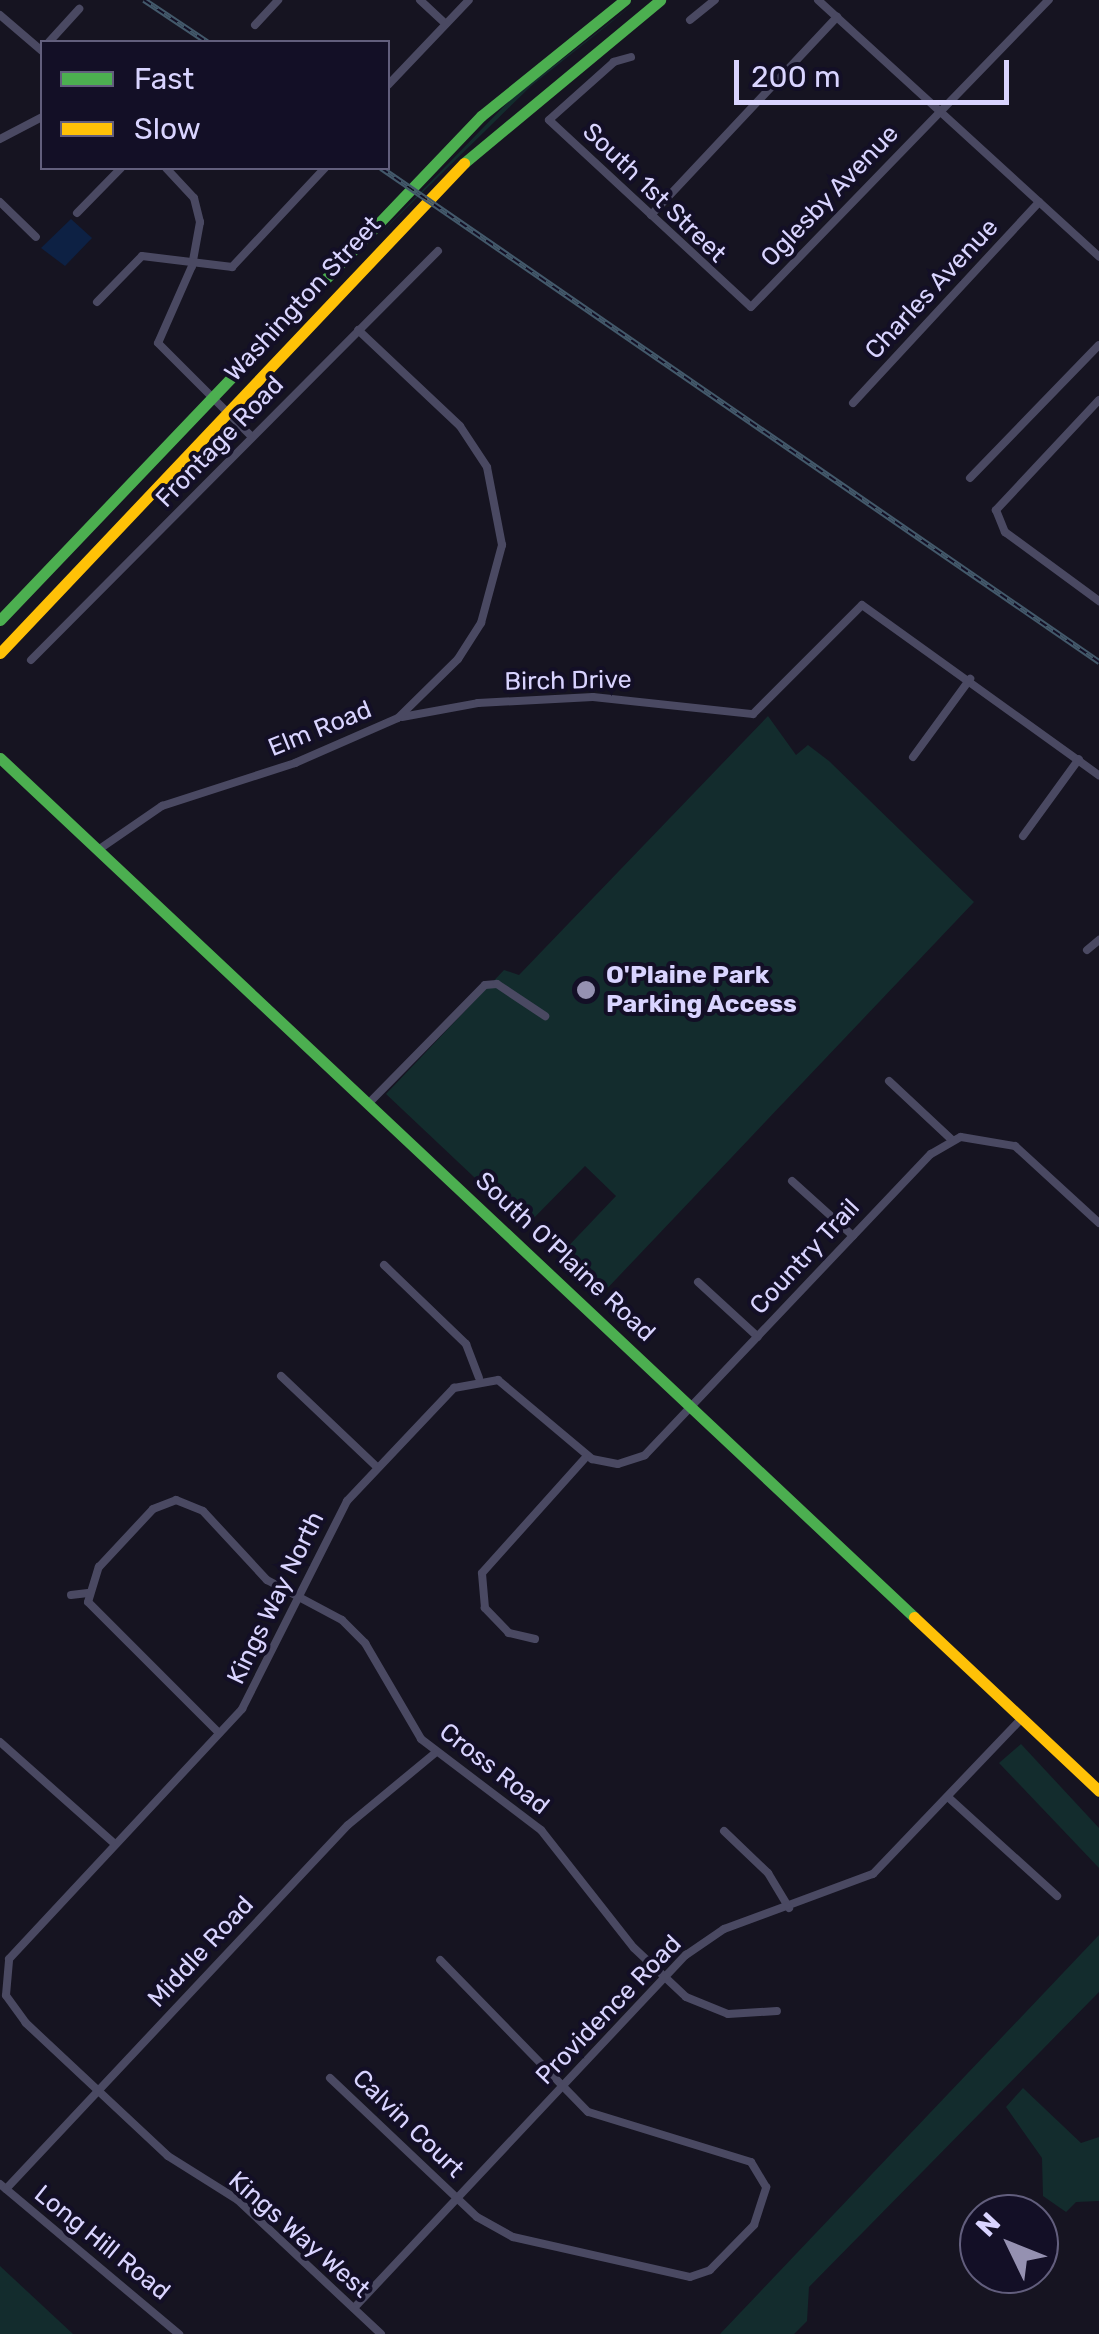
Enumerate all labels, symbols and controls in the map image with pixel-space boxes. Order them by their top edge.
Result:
legend [40,40,390,170]
scale bar [739,40,1014,102]
text: 200 m [751,59,841,95]
text: Fast [134,61,194,97]
text: Slow [134,111,201,147]
street label: South 1st Street [576,117,732,269]
street label: Oglesby Avenue [754,118,906,274]
street label: Washington Street [219,210,387,388]
street label: Charles Avenue [859,212,1005,366]
street label: Frontage Road [150,370,290,514]
street label: Birch Drive [504,665,632,697]
street label: Elm Road [264,695,376,763]
place label: O'Plaine Park Parking Access [606,961,797,1020]
marker: O'Plaine Park Parking Access [575,979,597,1001]
street label: South O'Plaine Road [469,1166,661,1348]
street label: Country Trail [744,1193,866,1321]
street label: Kings Way North [221,1506,331,1690]
street label: Cross Road [433,1717,555,1821]
street label: Middle Road [142,1890,260,2014]
street label: Providence Road [530,1929,688,2091]
street label: Calvin Court [346,2064,470,2184]
street label: Kings Way West [222,2165,376,2305]
street label: Long Hill Road [28,2179,176,2307]
north arrow [959,2194,1059,2294]
text: N [969,2206,1007,2243]

